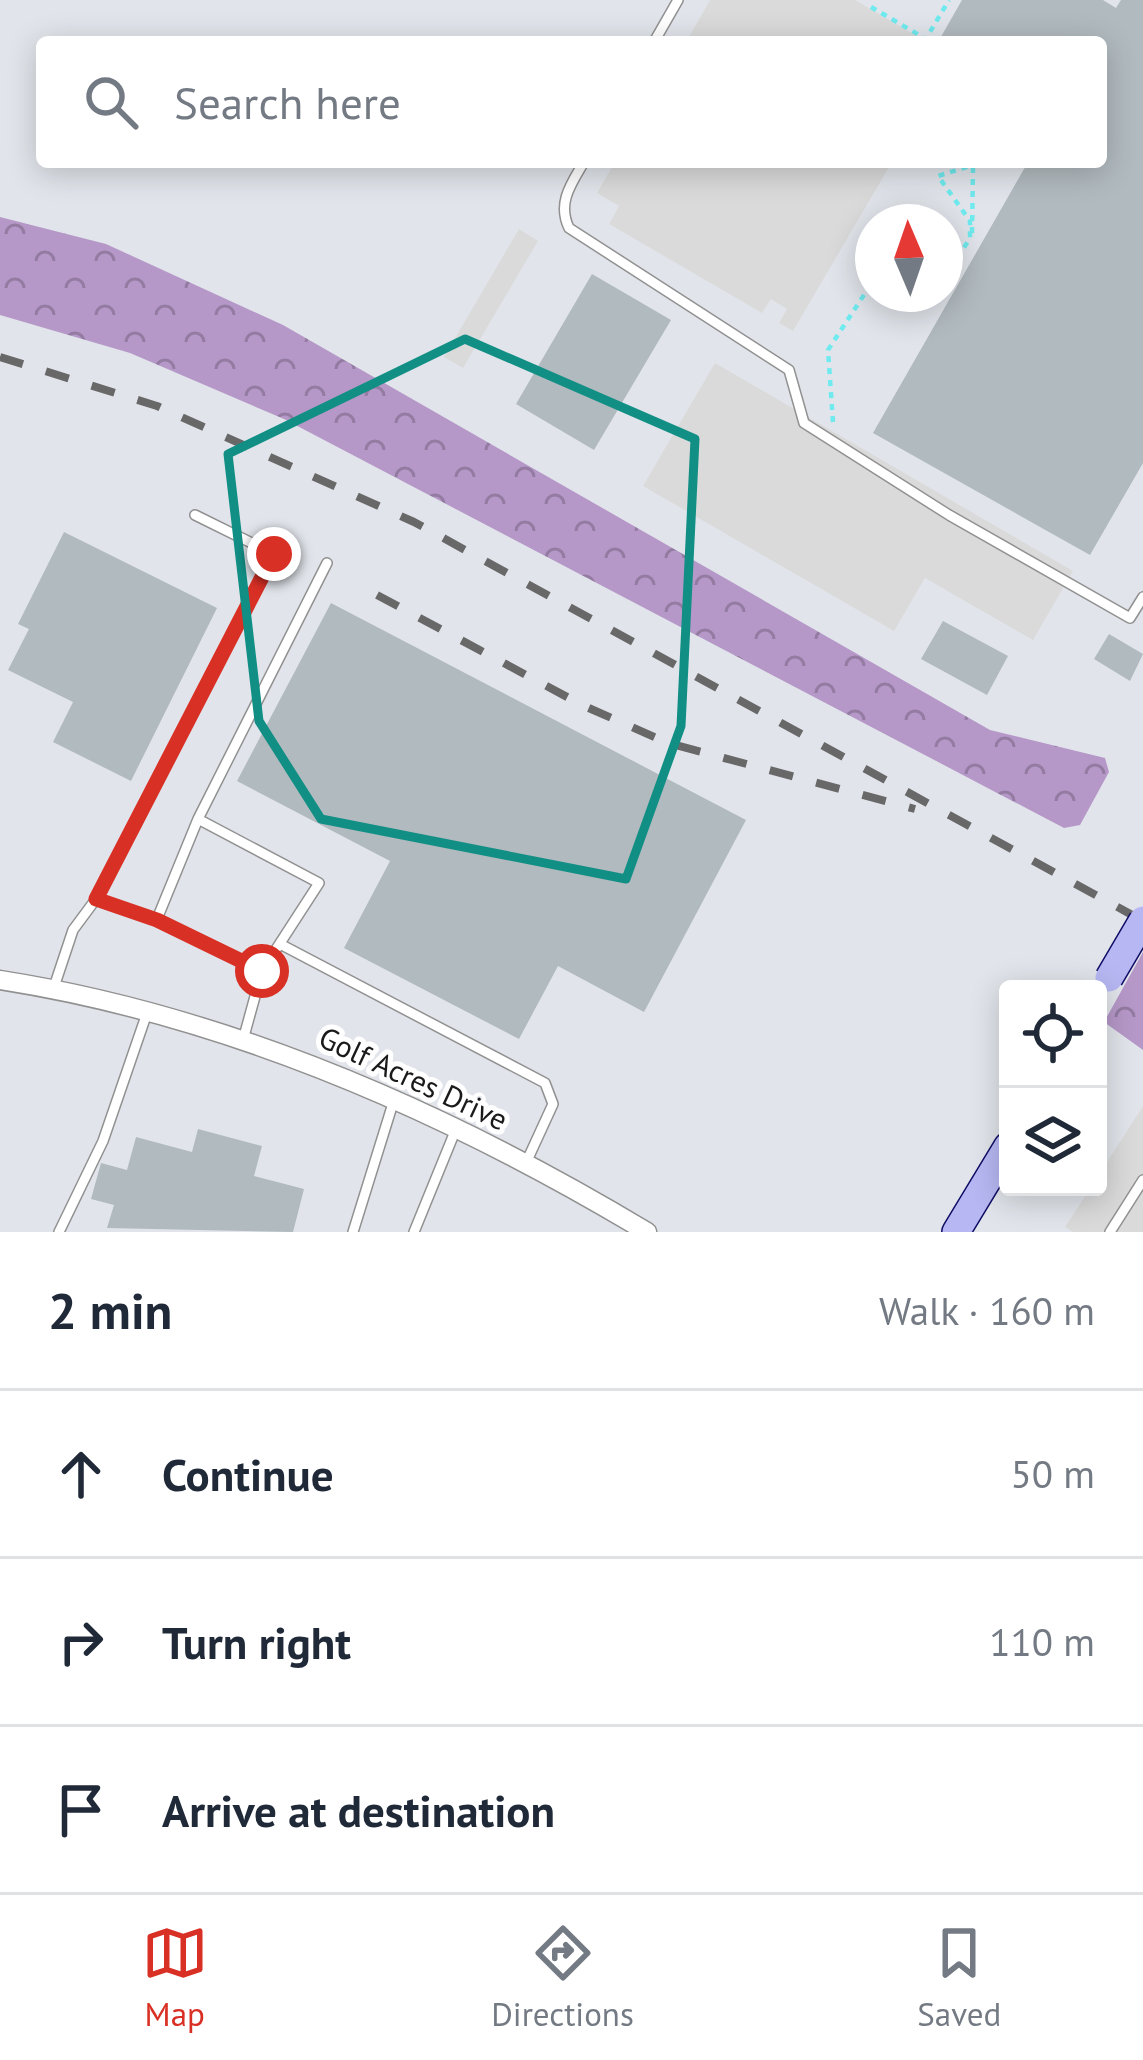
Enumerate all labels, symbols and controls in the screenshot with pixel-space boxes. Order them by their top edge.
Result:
search box [36,36,1107,168]
icon: search [78,69,144,135]
text: Search here [174,73,401,131]
north arrow [855,204,963,312]
route end [247,527,301,581]
route start [235,944,289,998]
map controls [999,980,1107,1196]
button: locate [999,980,1107,1088]
street label: Golf Acres Drive [313,1017,514,1138]
button: layers [999,1088,1107,1196]
text: 2 min [48,1277,172,1343]
text: Walk · 160 m [879,1285,1095,1336]
icon: ahead [48,1441,114,1507]
text: Continue [162,1445,334,1503]
text: 50 m [1010,1448,1095,1499]
icon: right [48,1609,114,1675]
text: Turn right [162,1613,351,1671]
text: 110 m [989,1616,1095,1667]
icon: arrive [48,1777,114,1843]
text: Arrive at destination [162,1781,555,1839]
tab: Map [142,1920,208,2035]
tab: Directions [491,1920,634,2035]
tab: Saved [917,1920,1001,2035]

